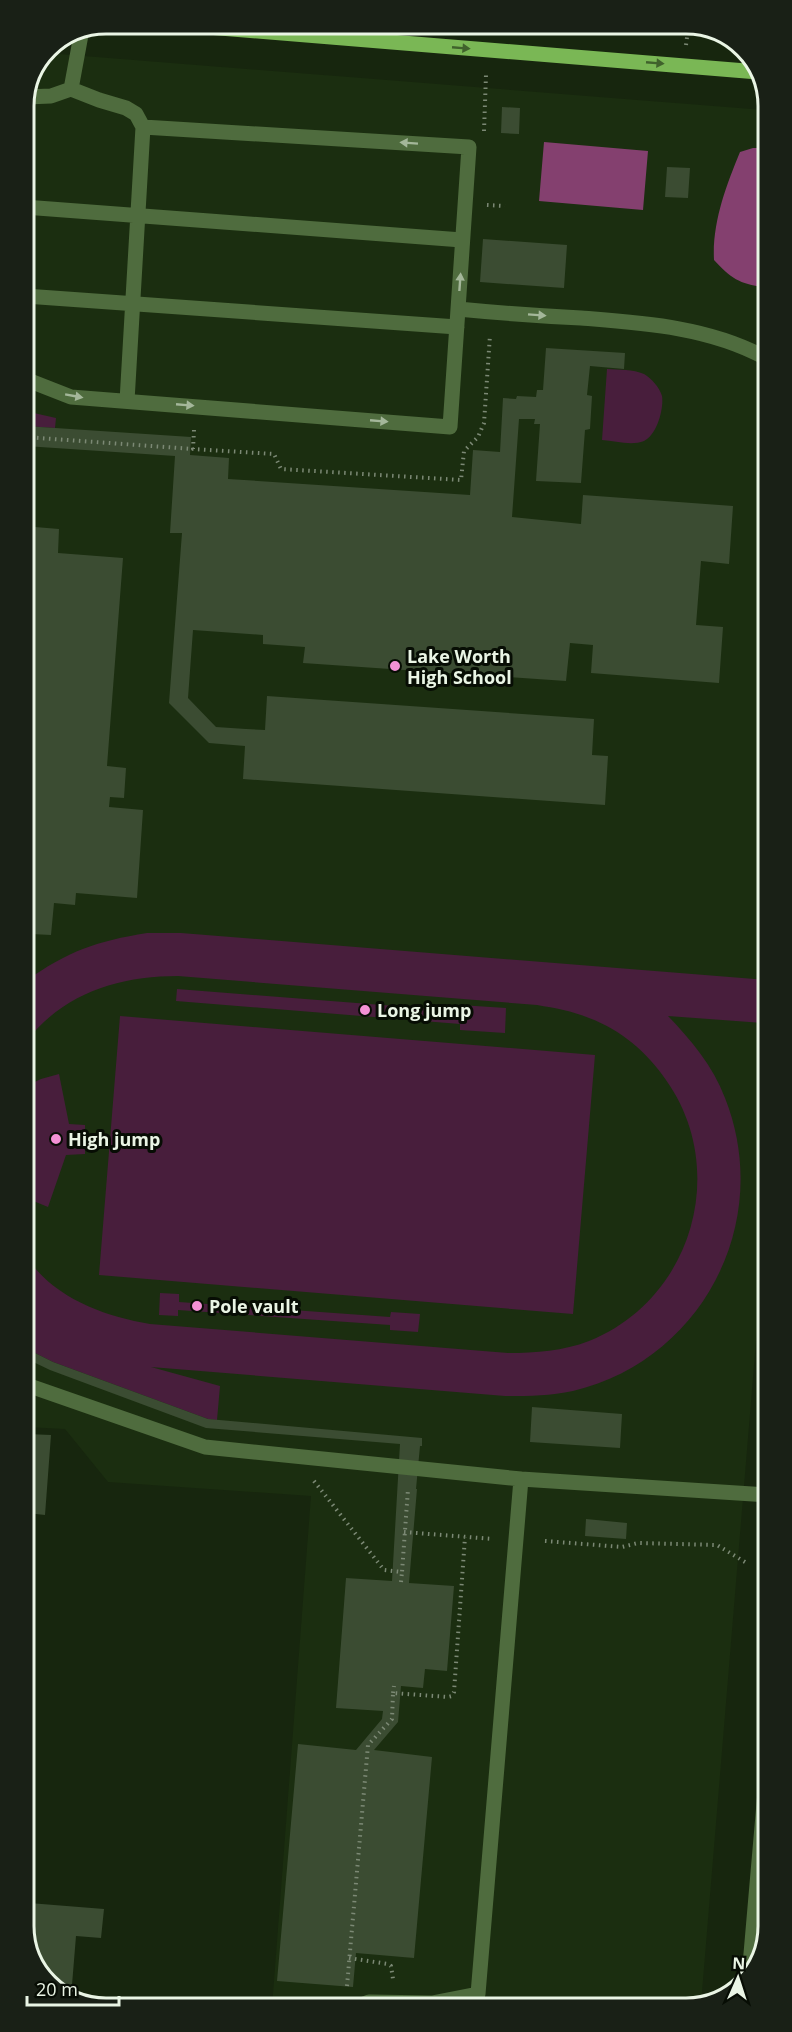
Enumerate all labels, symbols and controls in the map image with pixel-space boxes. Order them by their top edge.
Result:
one-way arrow [451,43,470,52]
one-way arrow [646,58,665,68]
one-way arrow [400,139,419,148]
one-way arrow [455,273,464,292]
one-way arrow [528,311,547,320]
one-way arrow [65,392,84,401]
one-way arrow [175,400,194,410]
one-way arrow [370,416,389,426]
place label: Lake Worth High School [407,644,512,689]
marker: Lake Worth High School [388,659,402,673]
place label: Long jump [377,998,471,1022]
marker: Long jump [358,1003,372,1017]
place label: High jump [68,1127,160,1151]
marker: High jump [49,1132,63,1146]
place label: Pole vault [209,1294,299,1318]
marker: Pole vault [190,1299,204,1313]
north arrow [708,1948,768,2008]
text: N [732,1952,746,1974]
scale bar [27,1969,118,2007]
text: 20 m [36,1977,78,2001]

